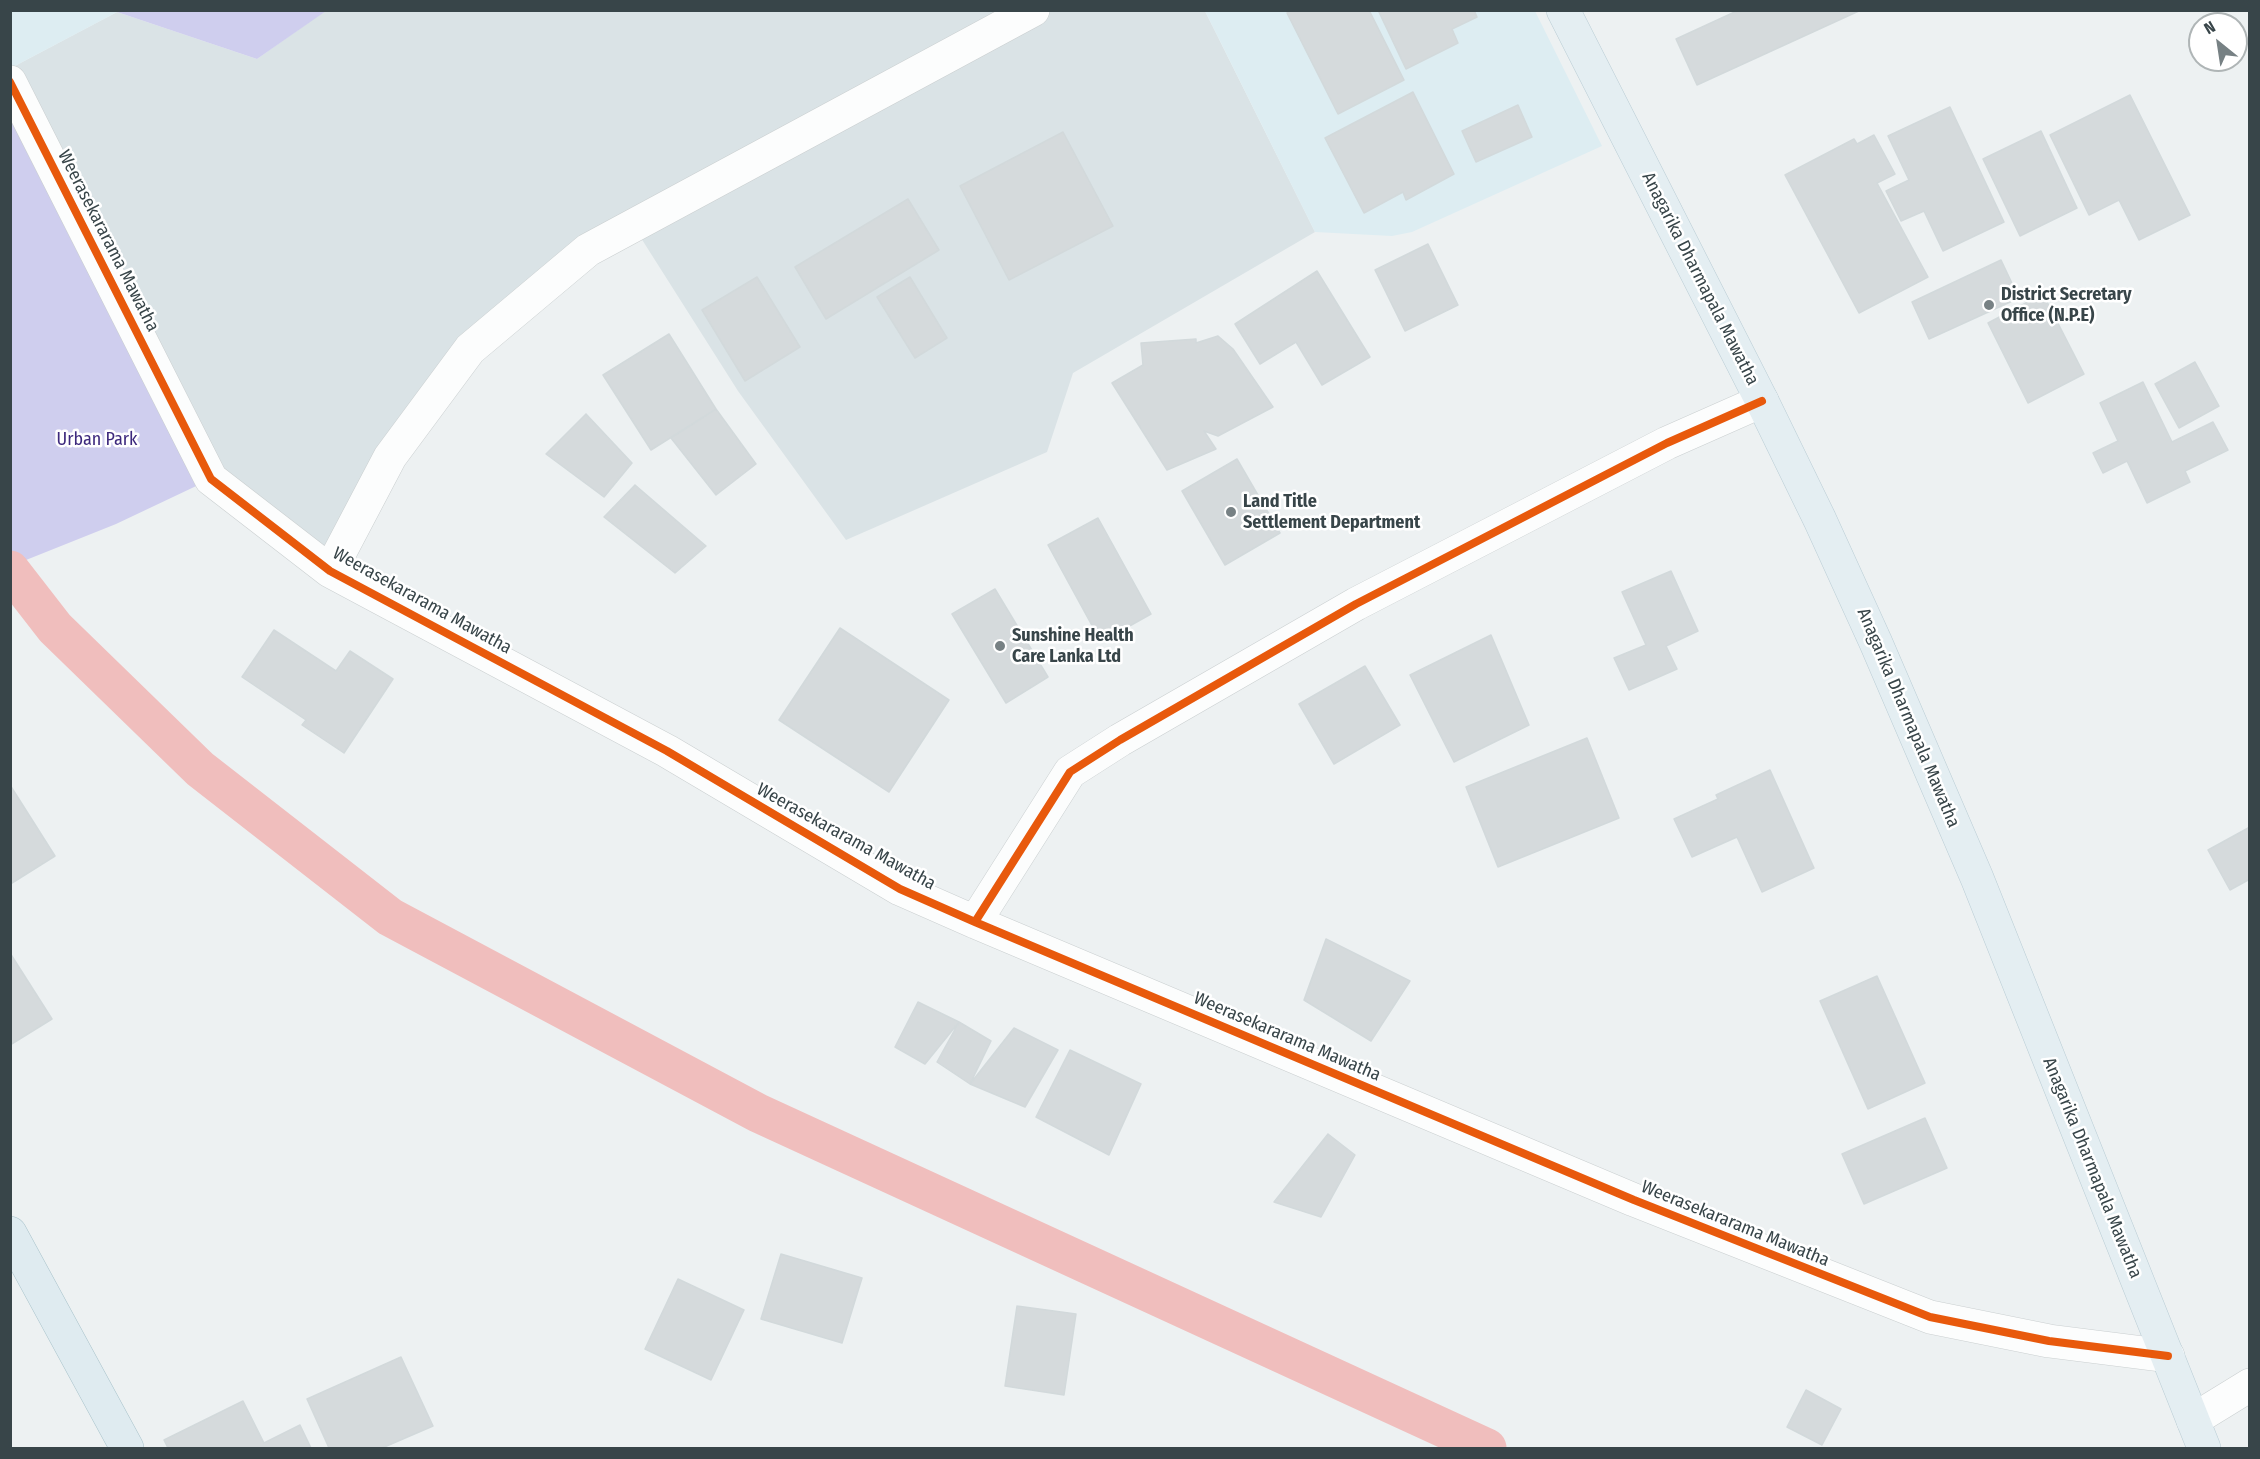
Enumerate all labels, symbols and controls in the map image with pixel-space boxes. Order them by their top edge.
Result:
north arrow [2188,12,2248,72]
text: N [2201,17,2219,38]
street label: Weerasekararama Mawatha [53,147,163,335]
street label: Anagarika Dharmapala Mawatha [1637,169,1763,389]
place label: District Secretary Office (N.P.E) [2001,284,2132,326]
marker: District Secretary Office (N.P.E) [1982,298,1996,312]
park label: Urban Park [57,429,137,451]
place label: Land Title Settlement Department [1243,491,1420,534]
marker: Land Title Settlement Department [1224,505,1238,519]
street label: Weerasekararama Mawatha [329,543,515,659]
street label: Anagarika Dharmapala Mawatha [1852,605,1964,831]
place label: Sunshine Health Care Lanka Ltd [1012,625,1134,668]
marker: Sunshine Health Care Lanka Ltd [993,639,1007,653]
street label: Weerasekararama Mawatha [753,779,939,895]
street label: Weerasekararama Mawatha [1190,988,1384,1086]
street label: Anagarika Dharmapala Mawatha [2038,1055,2146,1281]
street label: Weerasekararama Mawatha [1638,1176,1832,1272]

